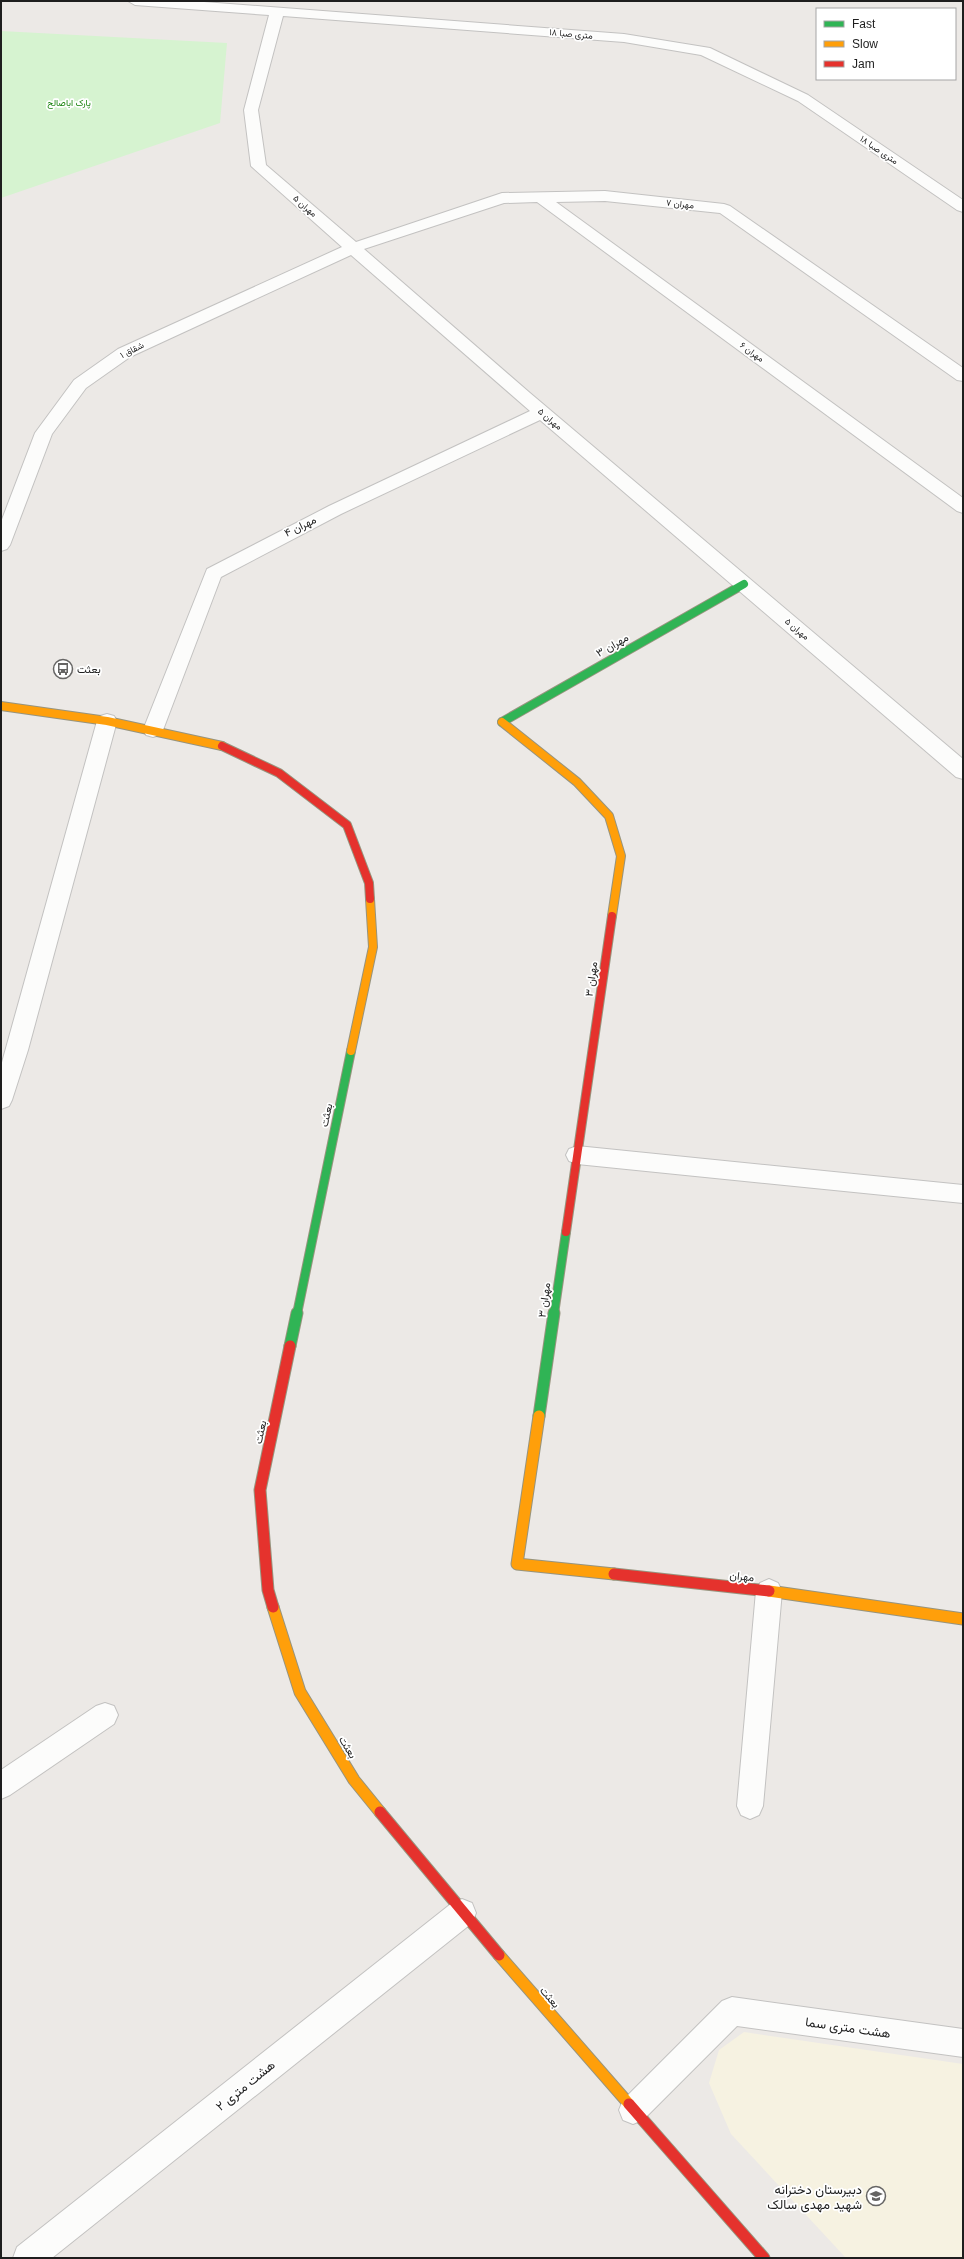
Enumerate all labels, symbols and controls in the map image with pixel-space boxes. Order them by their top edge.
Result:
legend [816,8,956,80]
text: Fast [852,17,876,31]
street label: متری صبا ۱۸ [549,27,593,42]
text: Slow [852,37,878,51]
text: Jam [852,57,875,71]
park label: پارک اباصالح [47,98,91,109]
street label: متری صبا ۱۸ [858,134,900,167]
street label: مهران ۵ [290,193,319,220]
street label: مهران ۷ [665,198,695,211]
street label: شقاق ۱ [118,340,146,360]
street label: مهران ۶ [737,340,766,365]
street label: مهران ۵ [535,406,564,433]
street label: مهران ۴ [282,513,319,540]
street label: مهران ۵ [782,616,811,643]
street label: مهران ۳ [594,631,631,660]
bus stop icon: بعثت [52,658,74,680]
place label: بعثت [77,663,101,676]
street label: مهران ۳ [583,961,600,997]
street label: بعثت [318,1102,335,1128]
street label: مهران ۳ [536,1282,553,1318]
street label: بعثت [252,1419,269,1445]
street label: مهران [729,1569,755,1584]
street label: بعثت [336,1734,359,1761]
street label: بعثت [537,1984,562,2011]
street label: هشت متری سما [804,2014,892,2042]
street label: هشت متری ۲ [213,2057,279,2115]
place label: دبیرستان دخترانه شهید مهدی سالک [767,2182,862,2213]
school or university icon: دبیرستان دخترانه شهید مهدی سالک [865,2185,887,2207]

